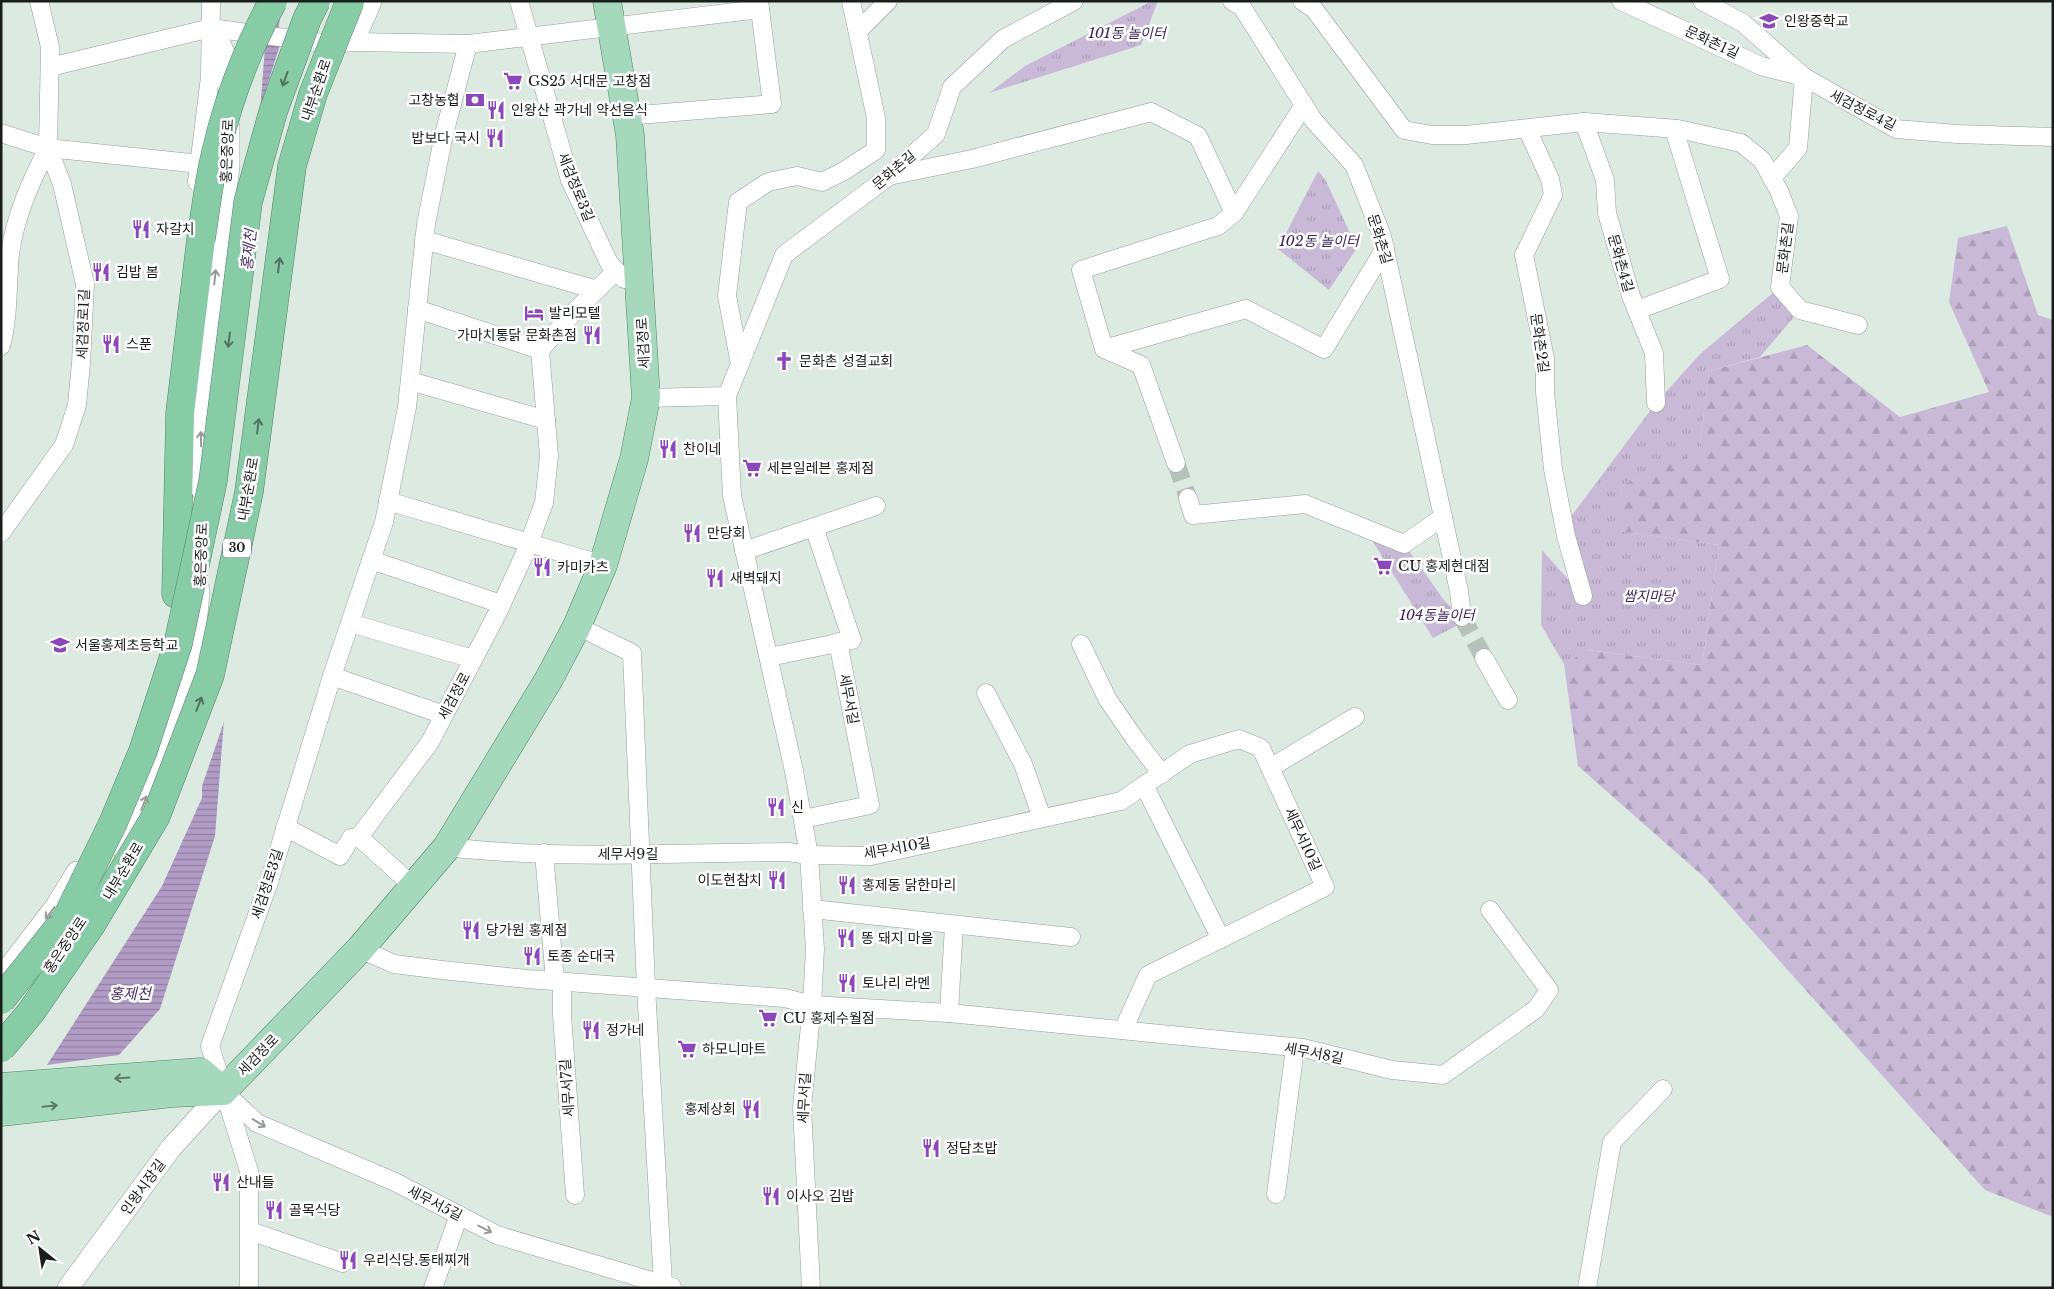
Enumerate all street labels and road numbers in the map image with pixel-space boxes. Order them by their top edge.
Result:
street label: 문화촌1길 [1682,22,1742,62]
street label: 내부순환로 [297,57,335,123]
street label: 세검정로4길 [1827,86,1899,134]
street label: 홍은중앙로 [217,118,237,183]
street label: 문화촌길 [868,147,920,193]
street label: 세검정로3길 [554,150,598,224]
street label: 문화촌길 [1364,212,1396,266]
street label: 문화촌길 [1773,221,1797,275]
street label: 문화촌4길 [1604,232,1638,294]
street label: 세검정로1길 [73,288,93,360]
street label: 문화촌2길 [1527,312,1553,374]
street label: 세검정로 [633,317,653,369]
street label: 내부순환로 [234,456,262,522]
street label: 홍은중앙로 [191,522,211,587]
road number: 30 [223,538,251,558]
street label: 세검정로 [434,669,474,723]
street label: 세무서길 [835,672,863,726]
street label: 세무서10길 [1281,804,1325,874]
street label: 세무서10길 [862,833,932,863]
street label: 내부순환로 [99,839,147,903]
street label: 세무서9길 [598,845,658,863]
street label: 세검정로3길 [247,846,287,922]
street label: 홍은중앙로 [40,913,91,977]
street label: 세검정로 [234,1030,282,1080]
street label: 세무서8길 [1283,1038,1345,1068]
street label: 세무서7길 [556,1058,578,1118]
street label: 세무서길 [794,1072,814,1124]
street label: 인왕시장길 [117,1156,169,1218]
street label: 세무서5길 [404,1181,466,1225]

